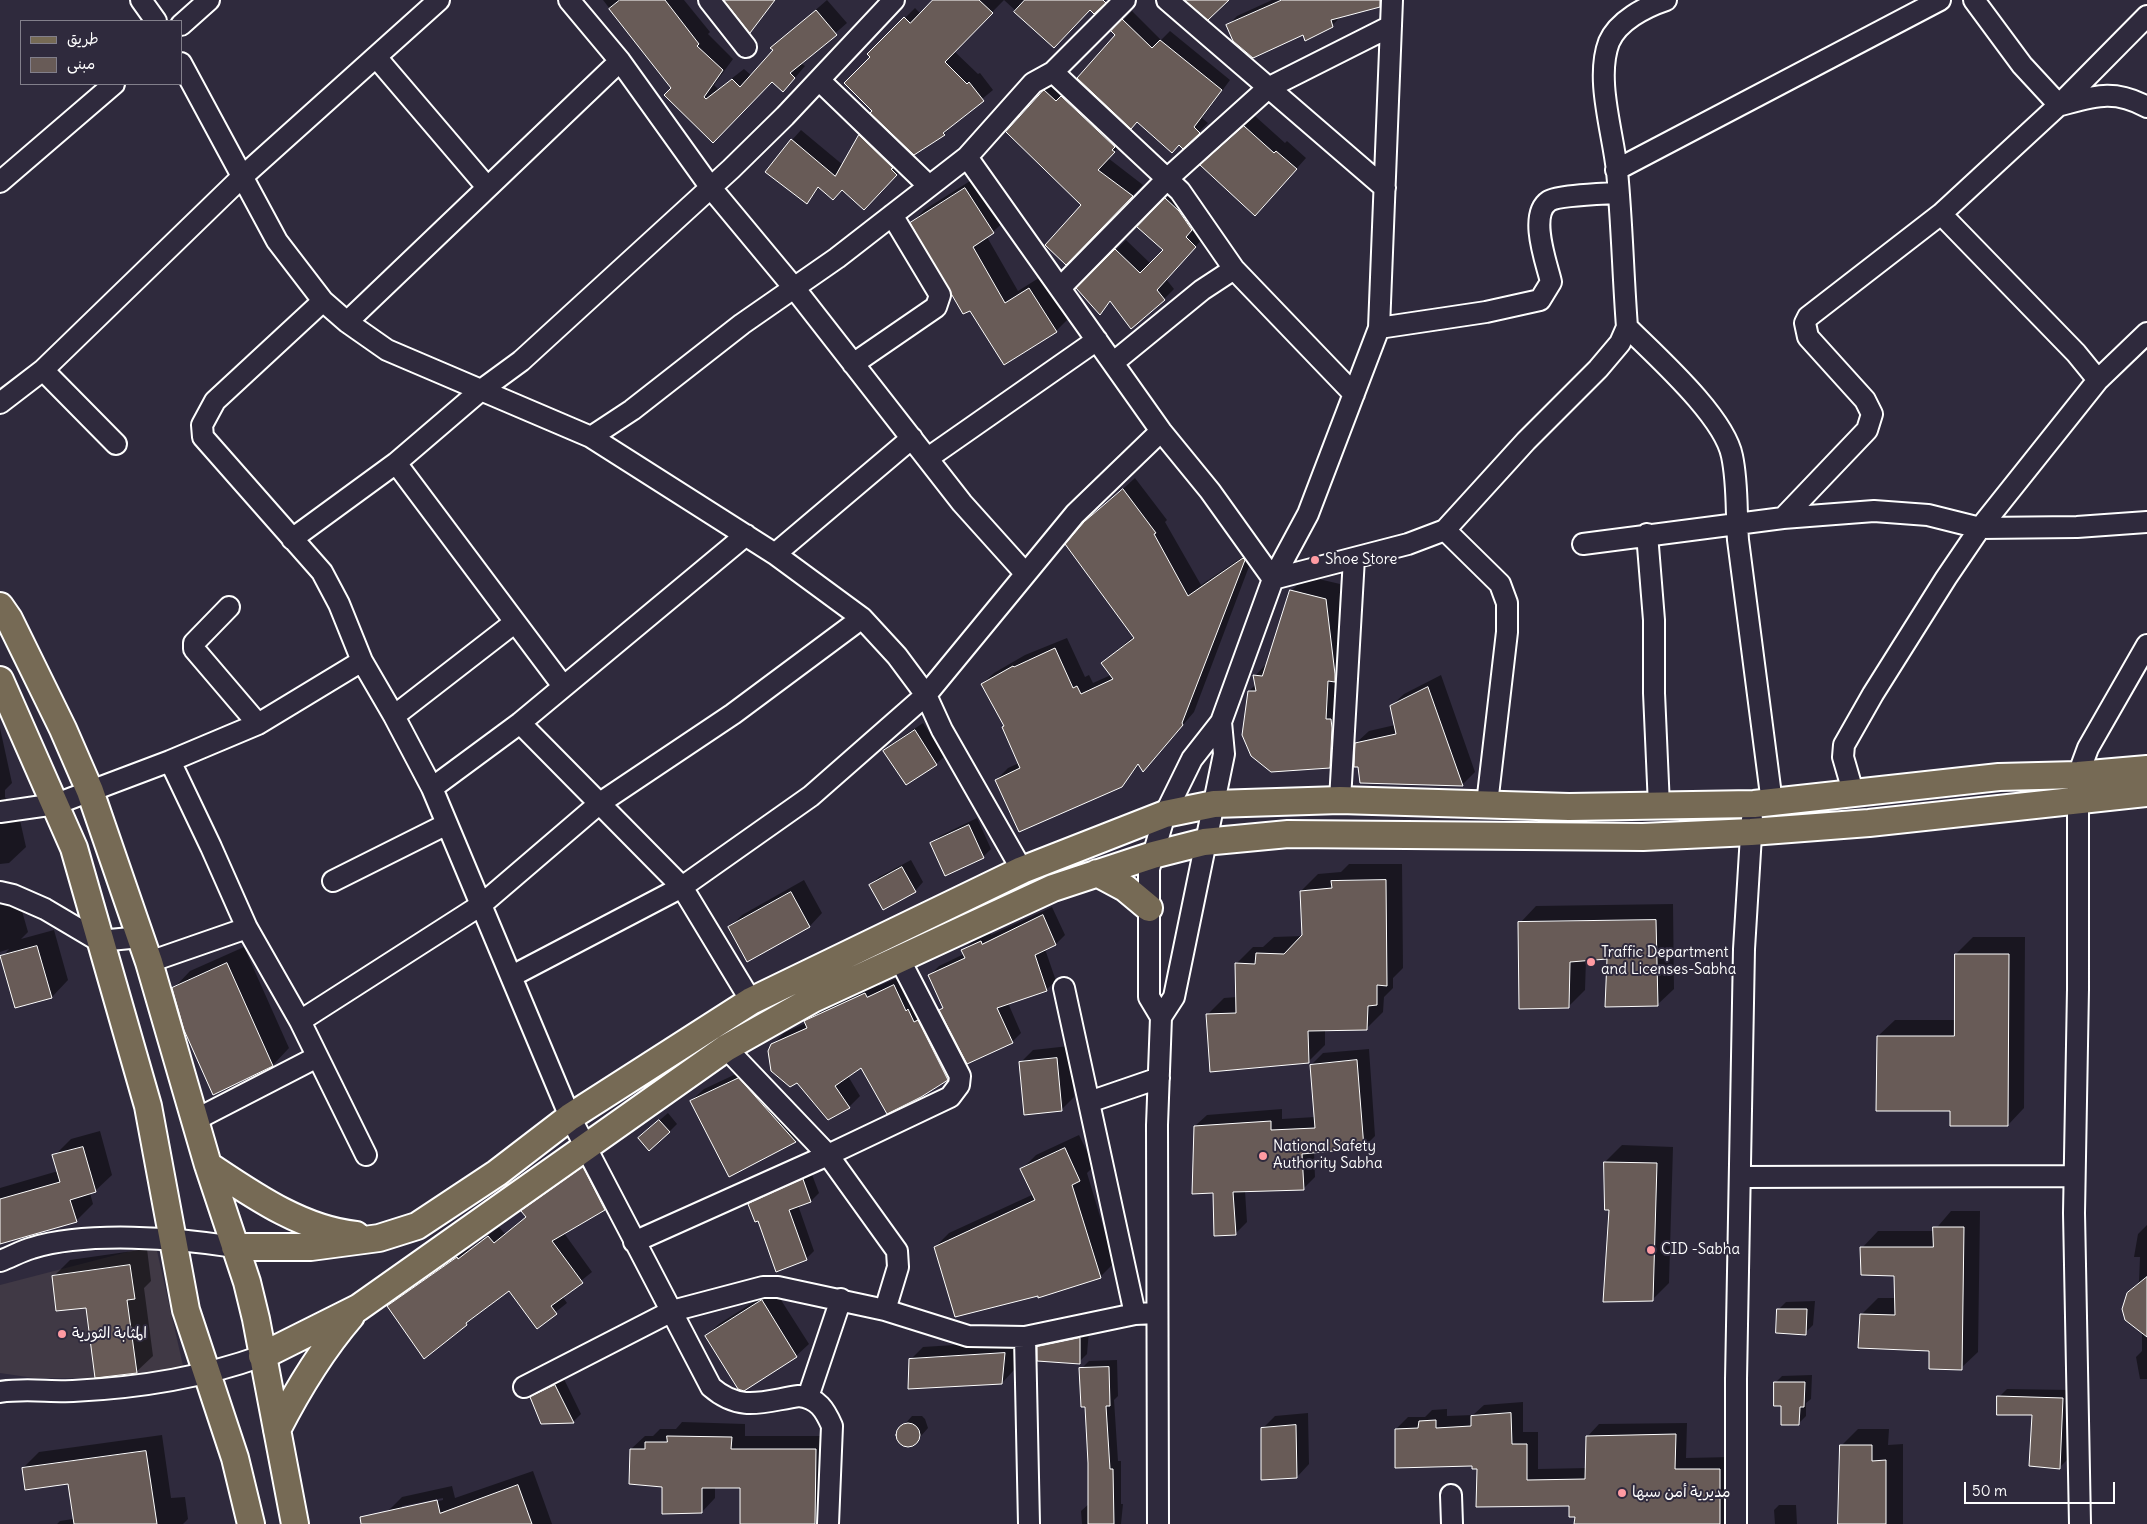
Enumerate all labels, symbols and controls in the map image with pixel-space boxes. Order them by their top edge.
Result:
legend [20,20,182,85]
text: طريق [67,29,99,48]
text: مبنى [67,54,95,73]
place label: Shoe Store [1325,551,1397,569]
marker: Shoe Store [1309,554,1321,566]
place label: Traffic Department and Licenses-Sabha [1601,944,1736,979]
marker: Traffic Department and Licenses-Sabha [1585,956,1597,968]
place label: National Safety Authority Sabha [1273,1138,1383,1173]
marker: National Safety Authority Sabha [1257,1150,1269,1162]
place label: CID -Sabha [1661,1241,1740,1259]
marker: CID -Sabha [1645,1244,1657,1256]
place label: المثابة الثورية [72,1325,147,1343]
marker: المثابة الثورية [56,1328,68,1340]
scale bar [1967,1472,2118,1504]
text: 50 m [1972,1481,2007,1500]
place label: مديرية أمن سبها [1632,1484,1731,1502]
marker: مديرية أمن سبها [1616,1487,1628,1499]

